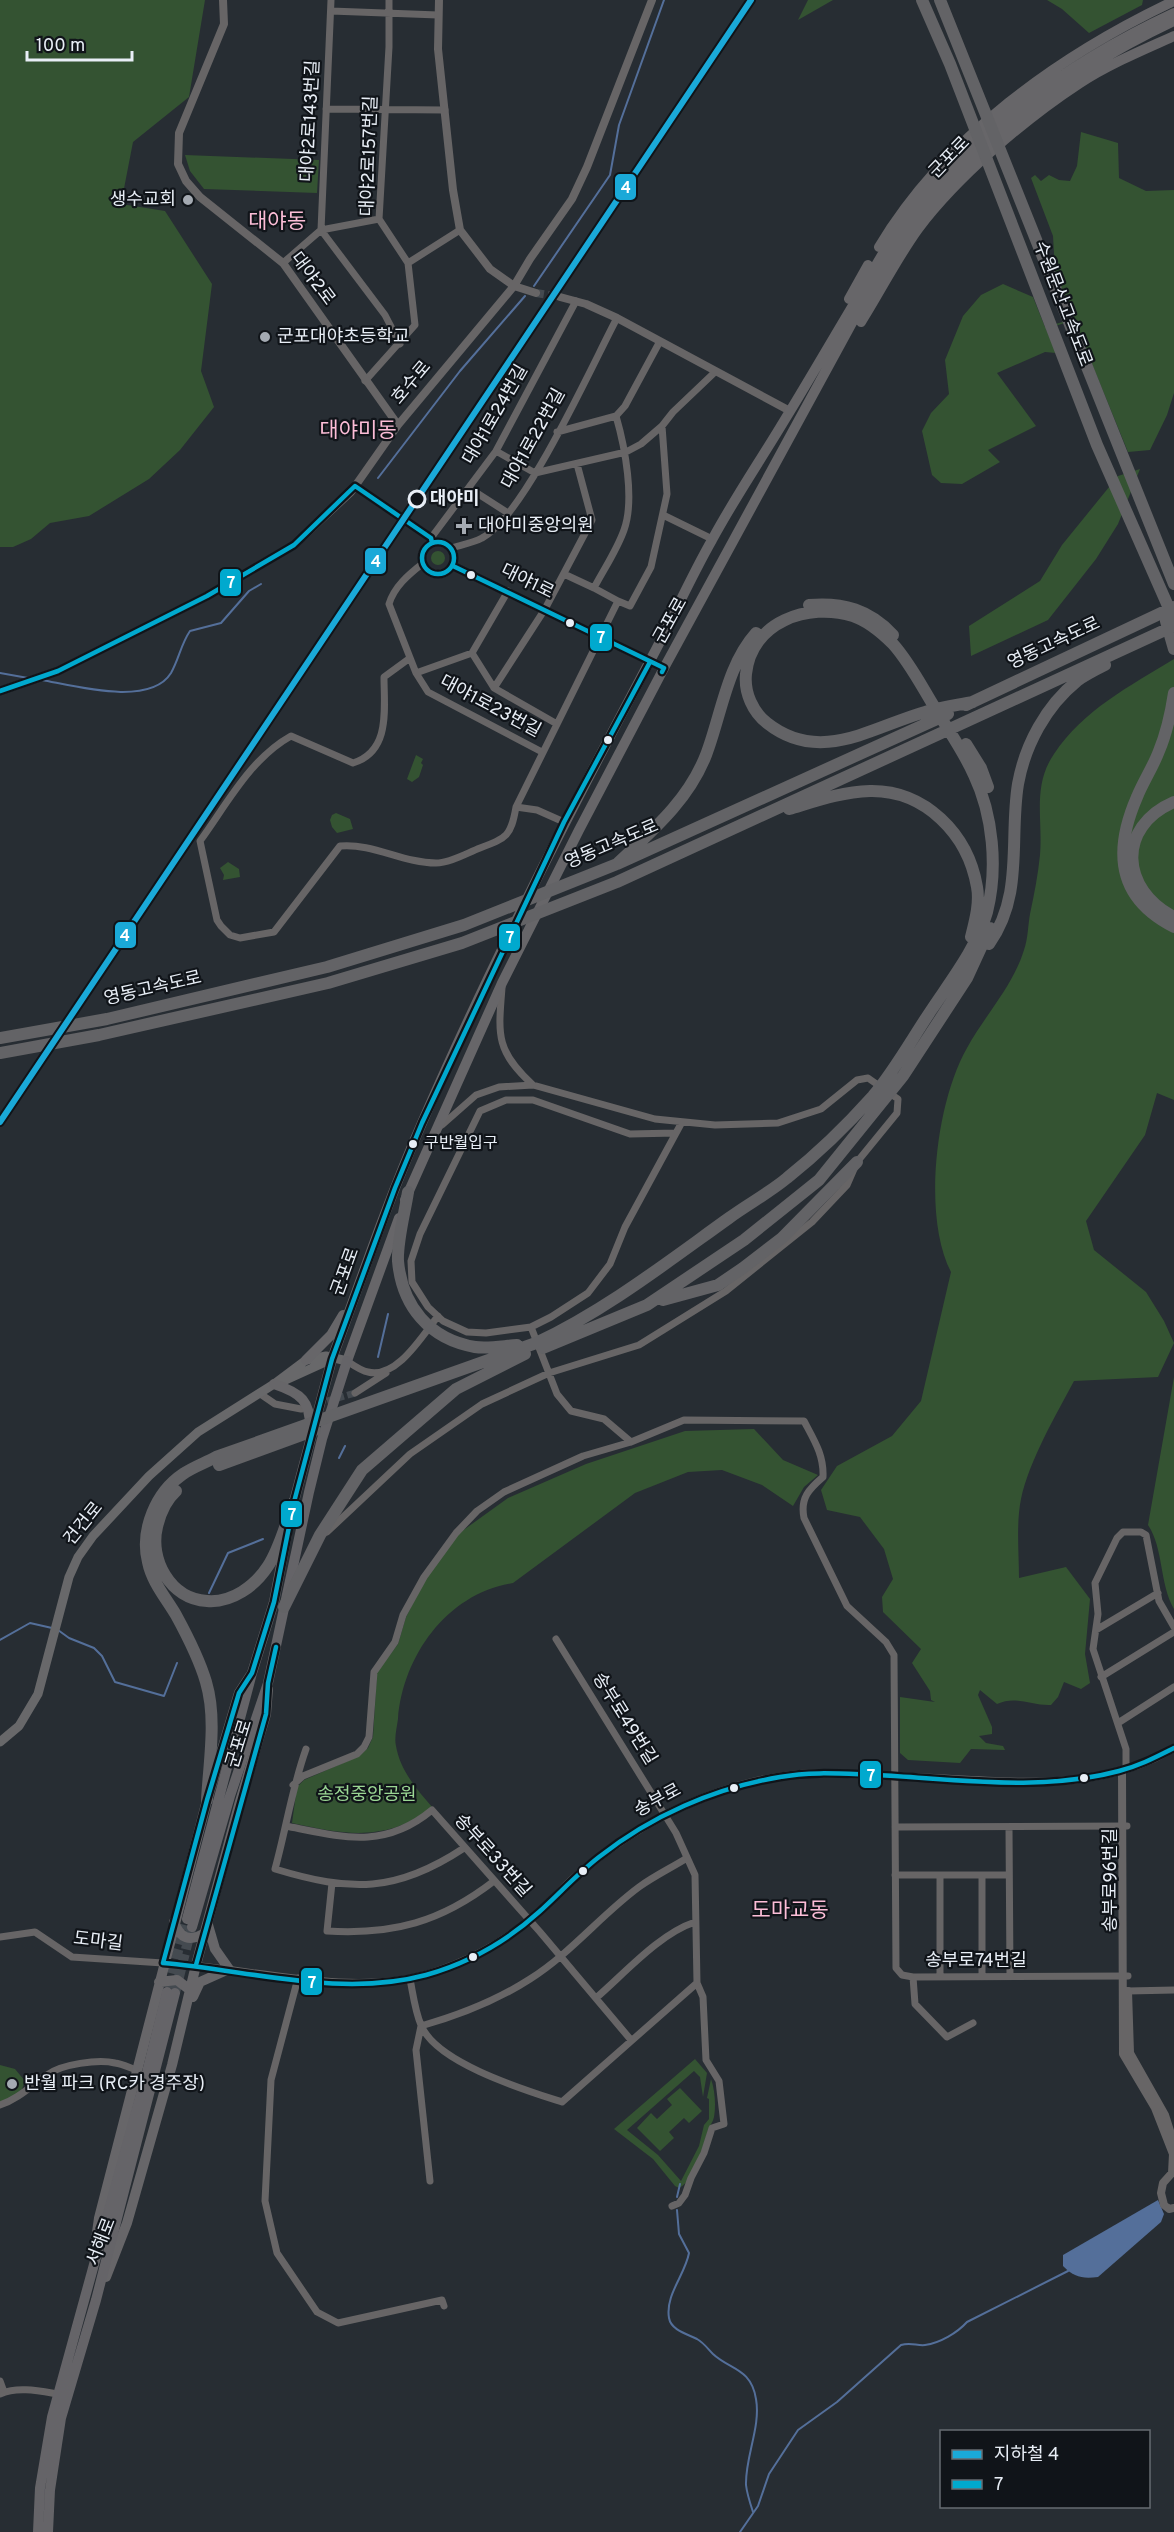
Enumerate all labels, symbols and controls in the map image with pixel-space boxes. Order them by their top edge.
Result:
scale bar [27,24,132,62]
text: 100 m [36,35,85,58]
street label: 대야2로143번길 [296,59,326,183]
street label: 대야2로157번길 [356,95,384,217]
street label: 군포로 [924,132,976,184]
line badge: 4 [614,173,637,201]
text: 4 [621,179,631,199]
place label: 생수교회 [110,189,176,212]
marker: 생수교회 [181,193,195,207]
district label: 대야동 [248,209,306,236]
street label: 수원문산고속도로 [1028,238,1096,370]
street label: 대야2로 [285,248,339,310]
place label: 군포대야초등학교 [277,326,409,349]
marker: 군포대야초등학교 [258,330,272,344]
street label: 호수로 [387,357,437,409]
street label: 대야1로24번길 [458,361,534,469]
street label: 대야1로22번길 [497,385,571,493]
district label: 대야미동 [319,418,397,445]
place label: 대야미 [430,488,480,511]
marker: 대야미 [408,490,426,508]
place label: 대야미중앙의원 [478,515,594,538]
marker: 대야미중앙의원 [455,517,473,535]
line badge: 4 [364,547,387,575]
text: 4 [371,553,381,573]
street label: 대야1로 [497,559,557,605]
line badge: 7 [219,568,242,597]
unlabelled marker [465,569,477,581]
text: 7 [227,574,235,594]
street label: 군포로 [649,594,693,648]
street label: 영동고속도로 [1004,613,1104,675]
unlabelled marker [564,617,576,629]
line badge: 7 [589,623,613,652]
text: 7 [597,629,605,649]
street label: 대야1로23번길 [435,671,545,743]
unlabelled marker [602,734,614,746]
street label: 영동고속도로 [562,815,662,875]
line badge: 4 [114,921,137,949]
line badge: 7 [498,923,521,952]
text: 4 [120,927,130,947]
text: 7 [506,929,514,949]
street label: 영동고속도로 [102,967,204,1011]
place label: 구반월입구 [424,1134,498,1154]
marker: 구반월입구 [407,1138,419,1150]
street label: 군포로 [327,1245,365,1299]
street label: 건건로 [59,1497,109,1551]
line badge: 7 [280,1500,303,1528]
text: 7 [288,1506,296,1526]
street label: 송부로49번길 [587,1669,661,1769]
street label: 군포로 [222,1717,258,1771]
line badge: 7 [859,1760,882,1789]
text: 7 [867,1767,875,1787]
unlabelled marker [1078,1772,1090,1784]
street label: 송부로 [631,1779,685,1823]
unlabelled marker [728,1782,740,1794]
park label: 송정중앙공원 [317,1784,417,1807]
street label: 송부로33번길 [448,1809,536,1903]
street label: 송부로96번길 [1100,1828,1123,1932]
unlabelled marker [577,1865,589,1877]
district label: 도마교동 [751,1898,829,1925]
street label: 도마길 [72,1928,124,1956]
street label: 송부로74번길 [925,1950,1027,1973]
unlabelled marker [467,1951,479,1963]
line badge: 7 [300,1967,323,1996]
text: 7 [308,1974,316,1994]
place label: 반월 파크 (RC카 경주장) [24,2073,205,2096]
marker: 반월 파크 (RC카 경주장) [5,2077,19,2091]
street label: 서해로 [82,2215,122,2269]
legend [940,2430,1150,2508]
text: 지하철 4 [994,2444,1059,2467]
text: 7 [994,2474,1003,2497]

